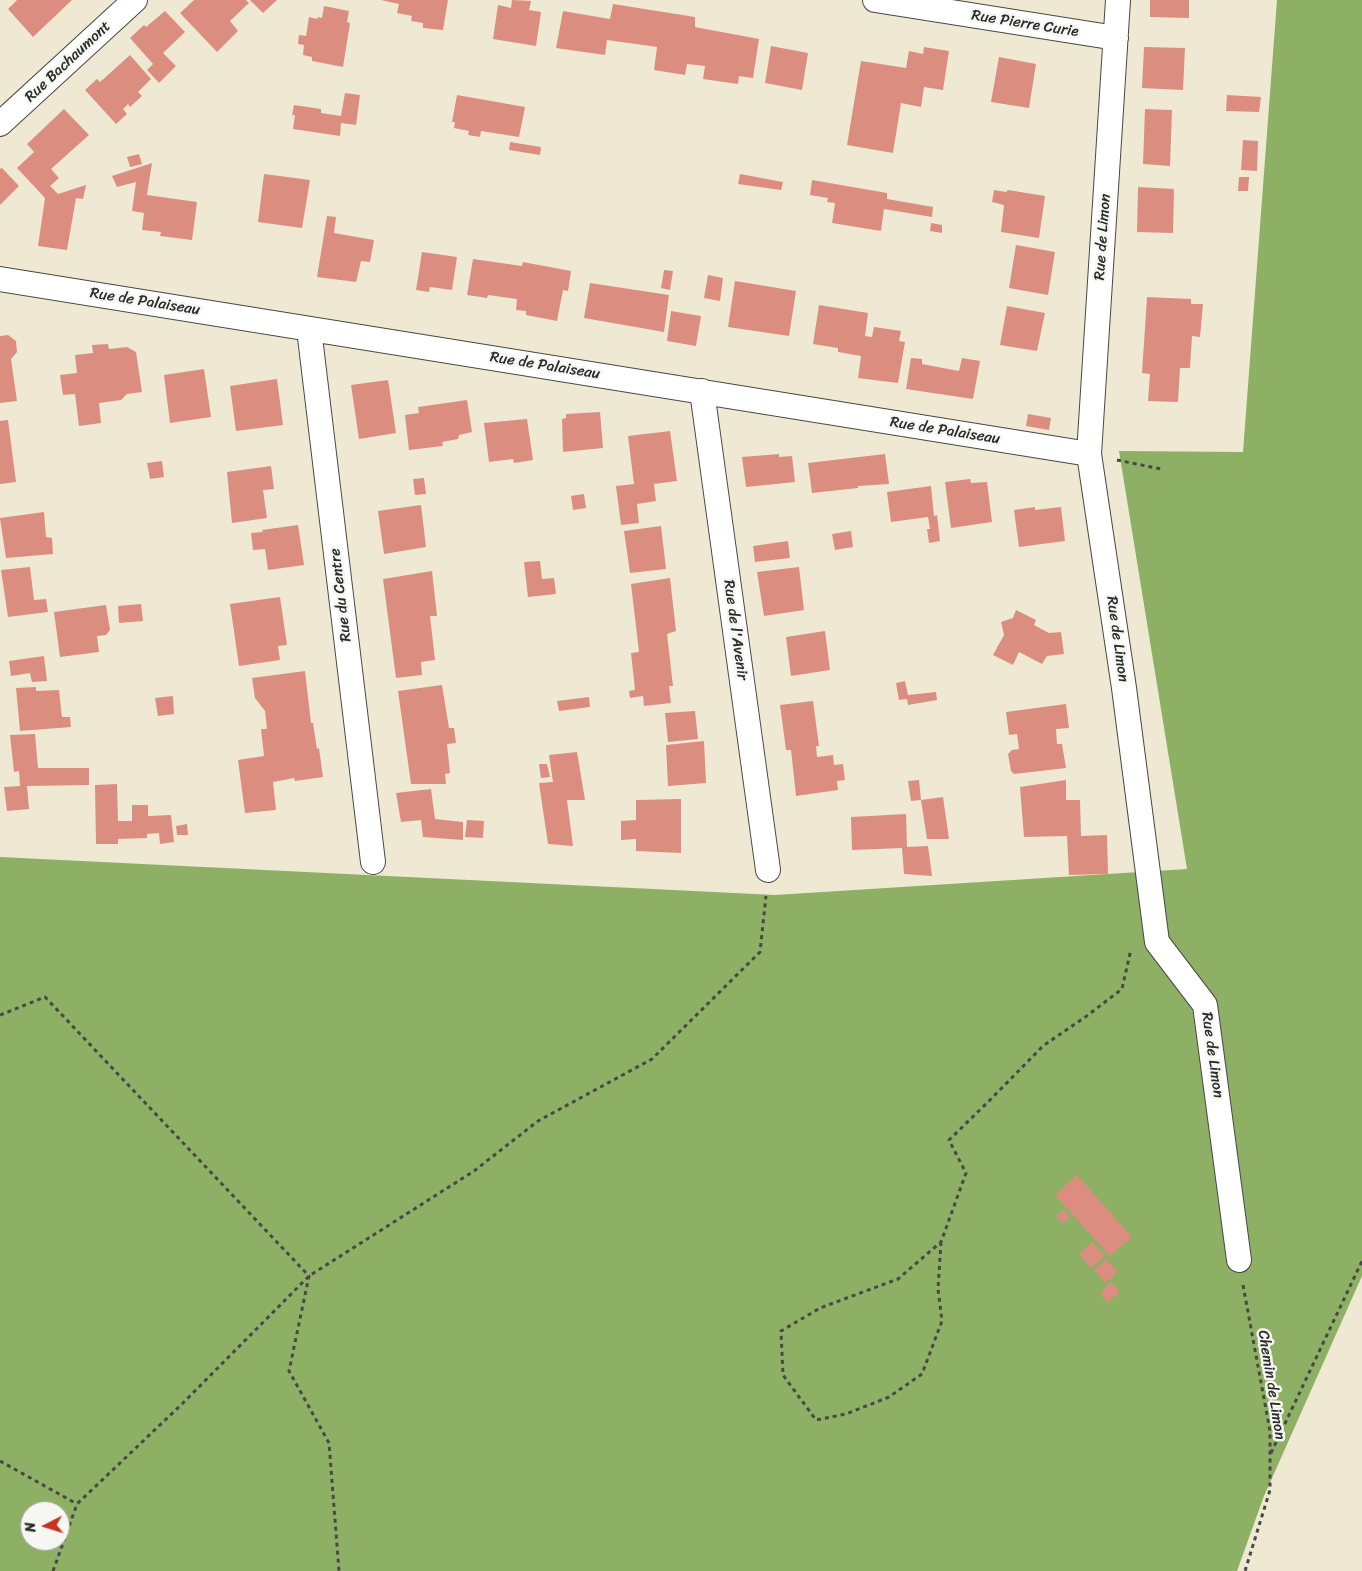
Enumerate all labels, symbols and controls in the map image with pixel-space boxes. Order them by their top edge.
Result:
street label: Rue Pierre Curie [970,7,1080,41]
street label: Rue Bachaumont [21,18,115,106]
street label: Rue de Limon [1091,193,1115,281]
street label: Rue de Palaiseau [89,284,201,320]
street label: Rue de Palaiseau [489,348,601,384]
street label: Rue de Palaiseau [889,413,1001,449]
street label: Rue du Centre [326,547,356,643]
street label: Rue de l'Avenir [719,579,751,681]
street label: Rue de Limon [1102,595,1132,683]
street label: Rue de Limon [1197,1011,1227,1099]
street label: Chemin de Limon [1253,1329,1289,1441]
north arrow [20,1501,70,1551]
text: N [18,1521,43,1533]

